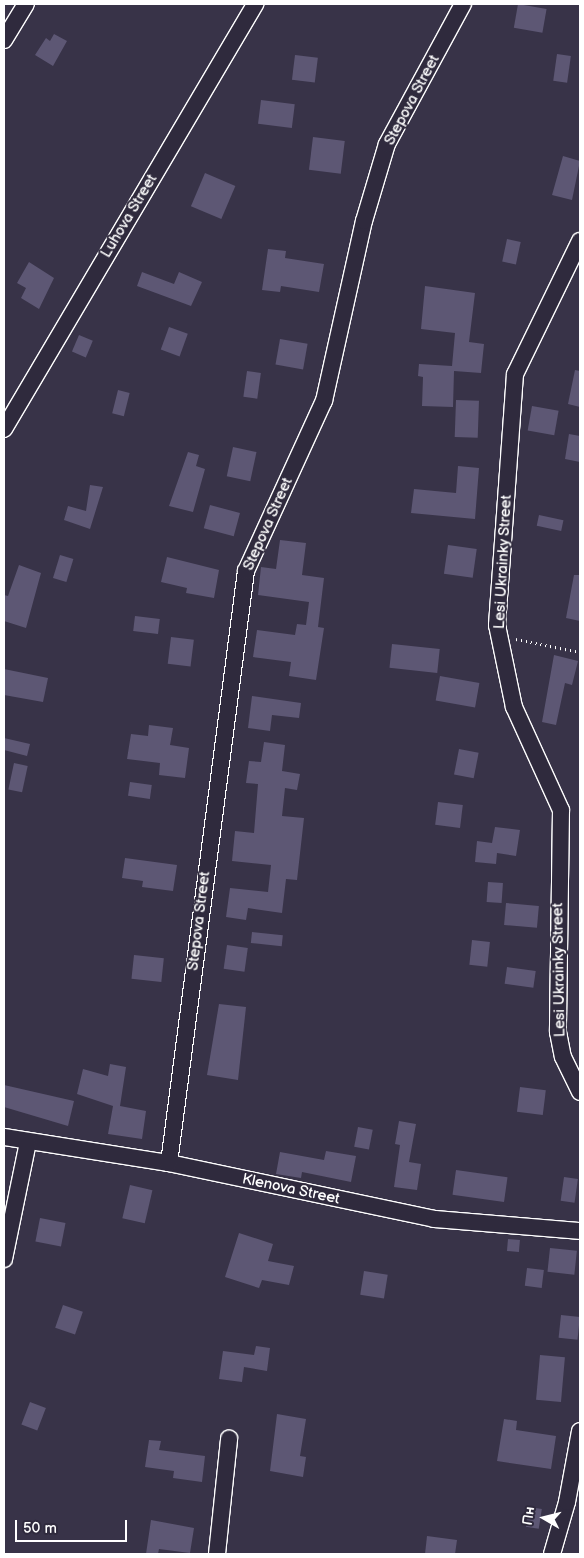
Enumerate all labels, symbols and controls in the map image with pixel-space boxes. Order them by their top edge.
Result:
street label: Stepova Street [381,52,443,148]
street label: Luhova Street [97,171,161,261]
street label: Stepova Street [239,475,297,573]
street label: Lesi Ukrainky Street [490,494,516,630]
street label: Stepova Street [184,870,214,972]
street label: Lesi Ukrainky Street [549,902,569,1038]
street label: Klenova Street [240,1170,342,1208]
north arrow [519,1493,569,1543]
text: Пн [519,1505,538,1526]
scale bar [18,1510,130,1542]
text: 50 m [23,1519,57,1538]

